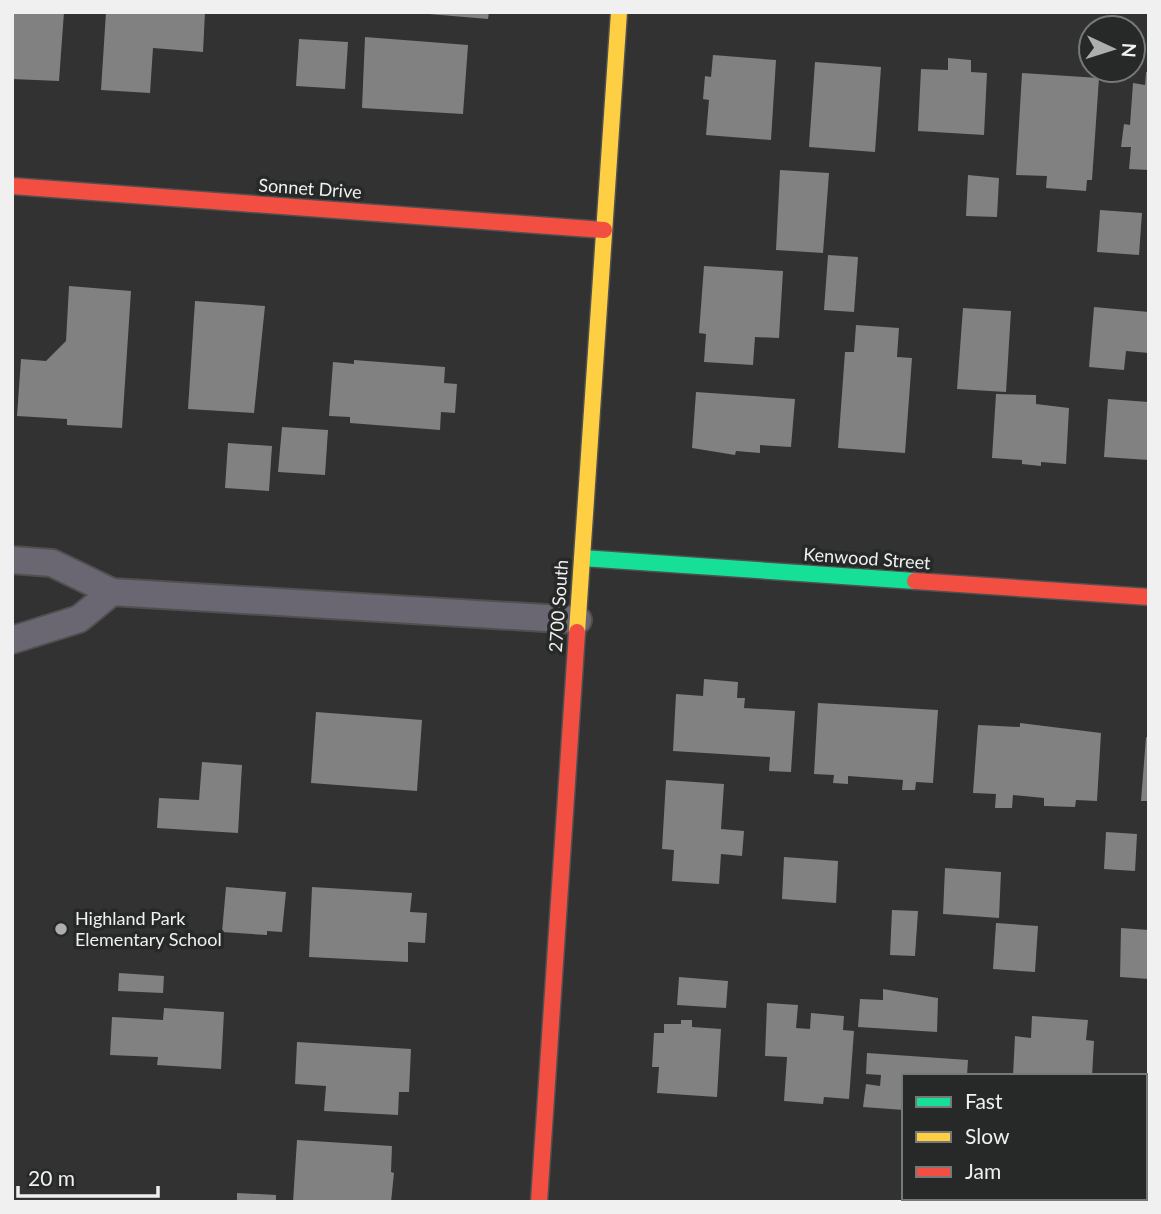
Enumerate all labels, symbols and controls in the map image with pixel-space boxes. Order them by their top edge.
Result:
north arrow [1077,14,1147,84]
text: N [1117,42,1141,58]
street label: Sonnet Drive [258,173,362,203]
street label: Kenwood Street [803,543,932,573]
street label: 2700 South [544,559,572,653]
place label: Highland Park Elementary School [75,907,222,950]
marker: Highland Park Elementary School [53,921,69,937]
legend [902,1074,1147,1200]
text: Fast [965,1088,1003,1113]
text: Slow [965,1123,1010,1148]
scale bar [18,1154,158,1198]
text: Jam [965,1158,1001,1183]
text: 20 m [28,1165,75,1190]

